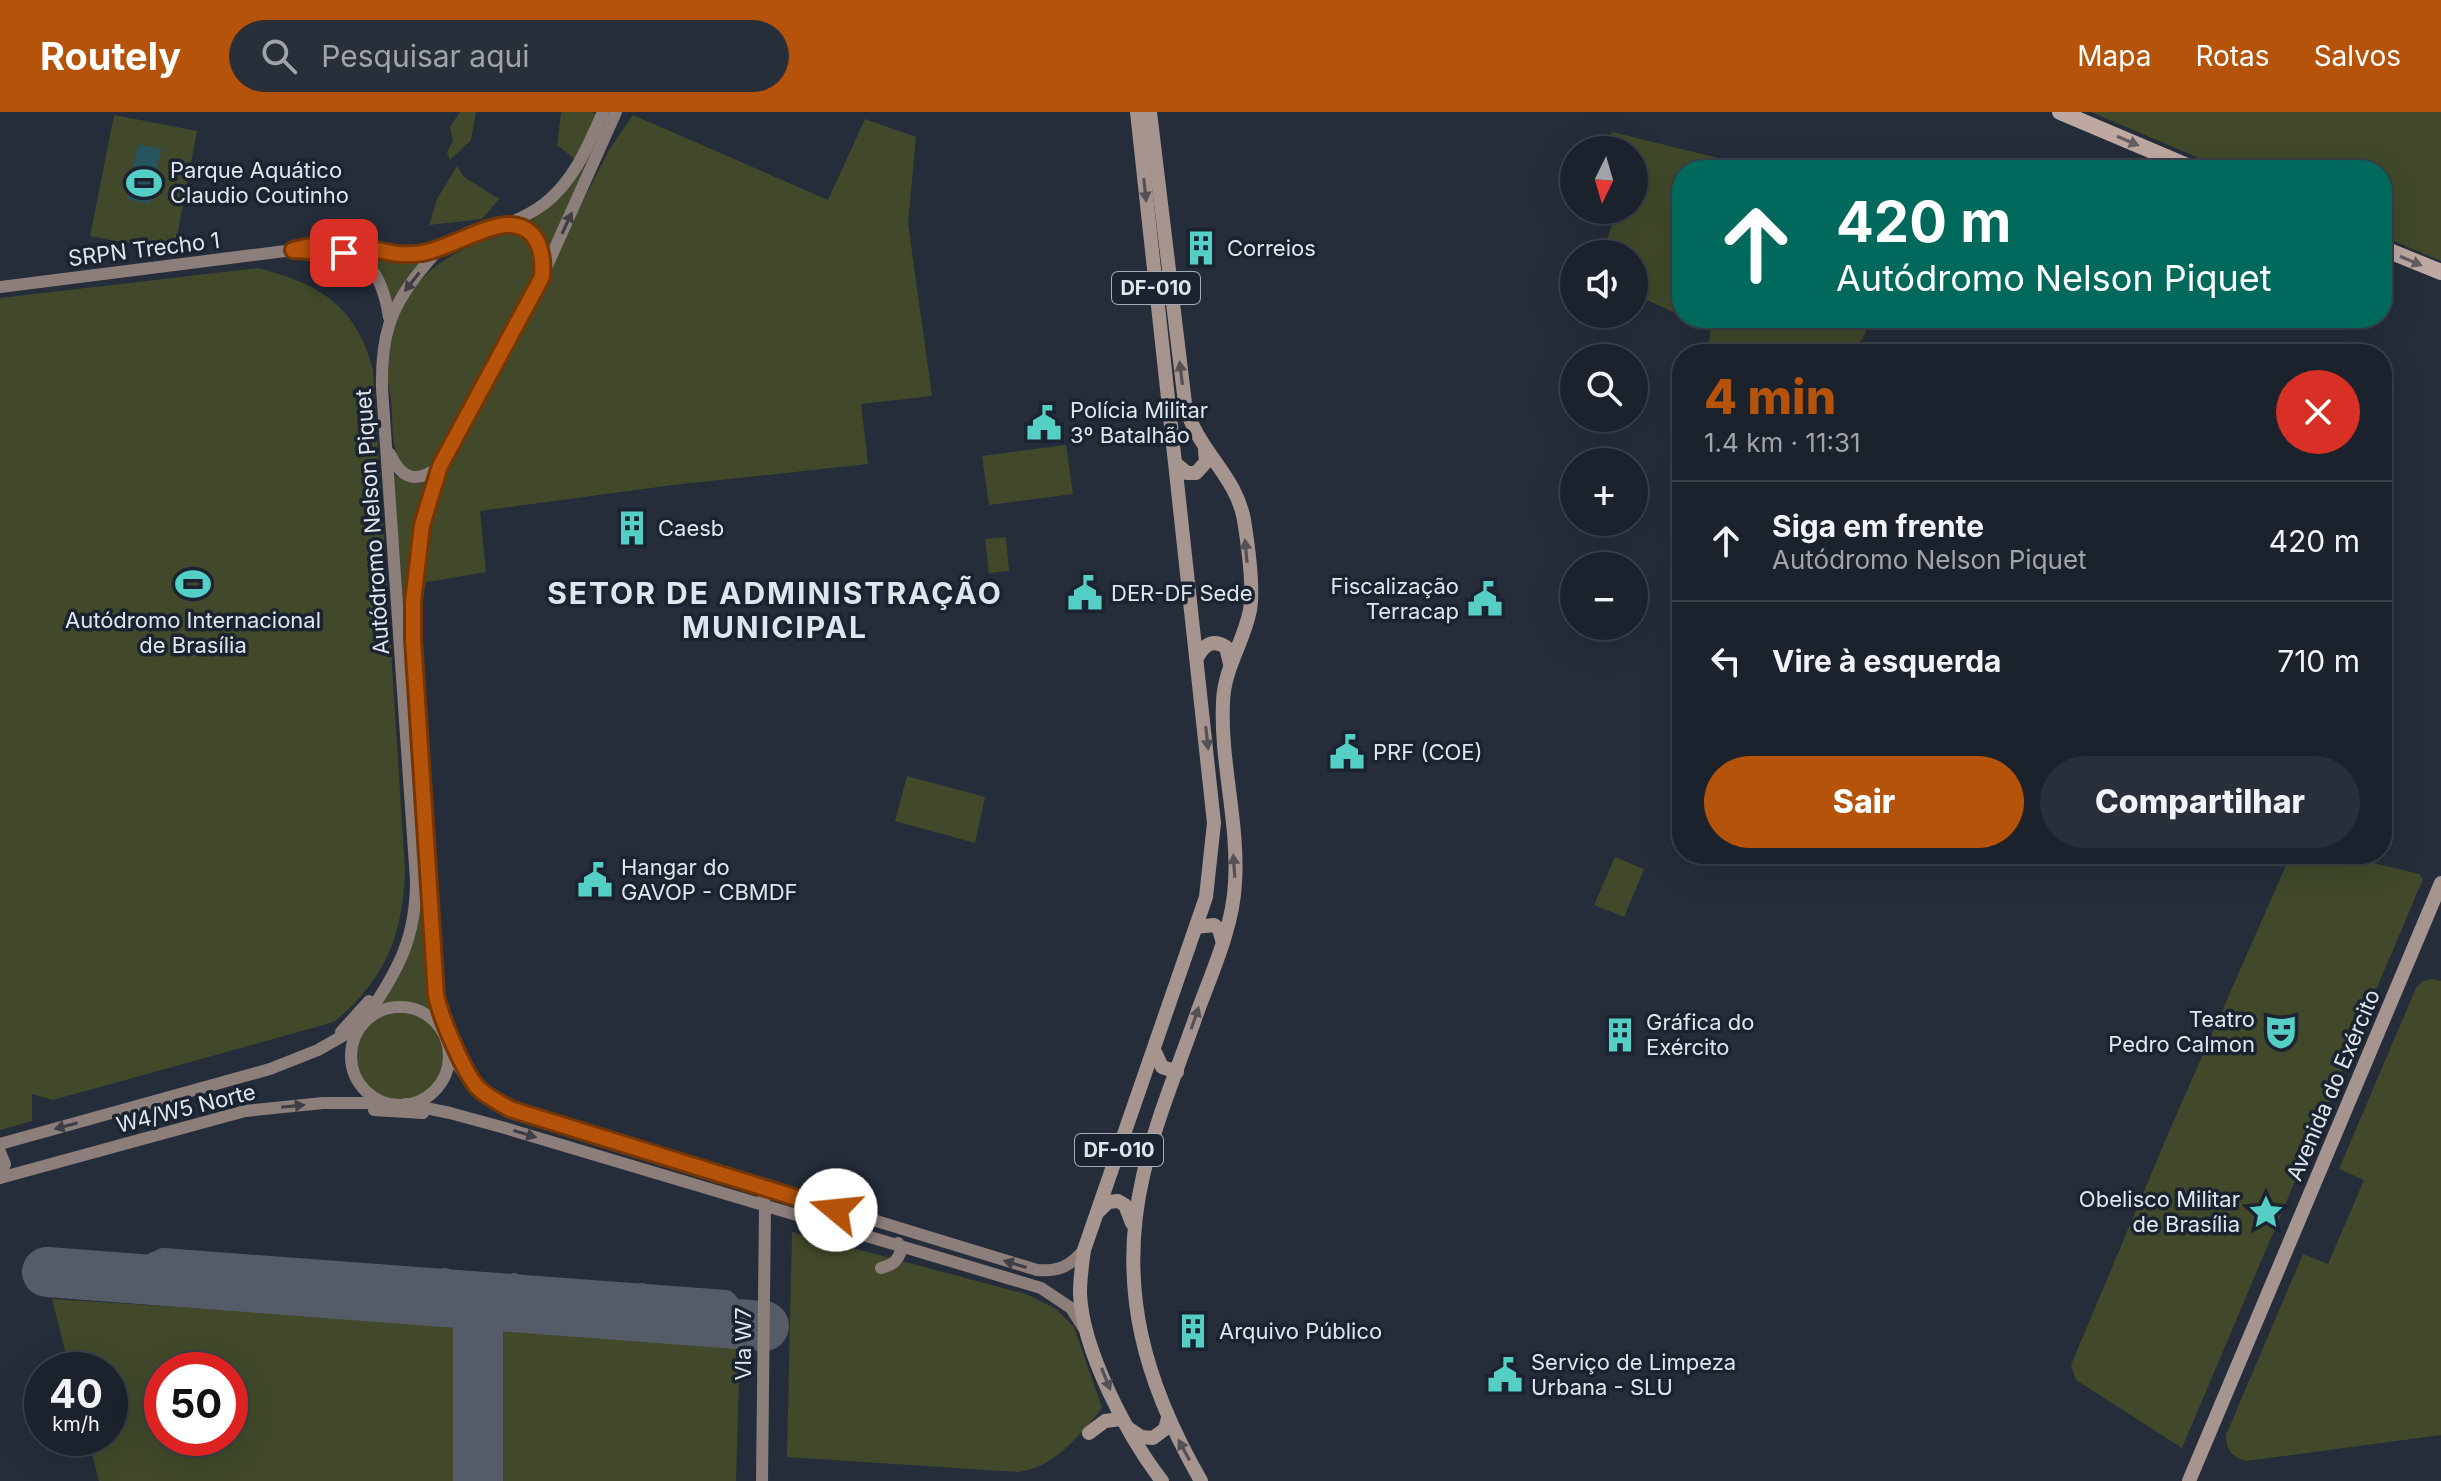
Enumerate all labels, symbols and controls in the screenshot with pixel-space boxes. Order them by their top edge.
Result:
search box [229,20,789,92]
text: Routely [40,33,181,79]
icon: search [257,34,301,78]
text: Pesquisar aqui [321,38,530,74]
text: Mapa [2077,39,2151,73]
text: Rotas [2195,39,2270,73]
text: Salvos [2314,39,2401,73]
one-way arrow [2116,135,2140,148]
north arrow [1560,136,1648,224]
map controls [1560,136,1648,640]
place label: Parque Aquático Claudio Coutinho [170,157,349,208]
sports icon: Parque Aquático Claudio Coutinho [125,164,163,202]
one-way arrow [1139,177,1152,202]
text: 420 m [1836,188,2011,256]
icon: ahead [1704,192,1808,296]
one-way arrow [560,211,574,235]
pin [310,219,378,287]
street label: SRPN Trecho 1 [67,227,221,271]
building icon: Correios [1182,229,1220,267]
icon: arrive [322,231,366,275]
place label: Correios [1227,235,1316,261]
button: sound [1560,240,1648,328]
one-way arrow [2399,254,2423,267]
text: Autódromo Nelson Piquet [1836,256,2272,300]
one-way arrow [404,272,420,292]
road number: DF-010 [1112,272,1200,304]
button: search [1560,344,1648,432]
one-way arrow [1174,360,1187,385]
text: 4 min [1704,367,1836,426]
button: close [2276,370,2360,454]
street label: Autódromo Nelson Piquet [350,388,394,656]
place label: Polícia Militar 3º Batalhão [1070,397,1208,448]
public building icon: Polícia Militar 3º Batalhão [1025,404,1063,442]
text: 1.4 km · 11:31 [1704,427,1861,458]
button: + [1560,448,1648,536]
text: Siga em frente [1772,508,1984,544]
building icon: Caesb [613,509,651,547]
place label: Caesb [658,515,724,541]
icon: ahead [1704,519,1748,563]
text: 420 m [2269,523,2360,559]
one-way arrow [1240,538,1253,563]
text: Autódromo Nelson Piquet [1772,544,2087,575]
button: − [1560,552,1648,640]
sports icon: Autódromo Internacional de Brasília [174,565,212,603]
place label: Fiscalização Terracap [1330,573,1459,624]
public building icon: DER-DF Sede [1066,574,1104,612]
district label: SETOR DE ADMINISTRAÇÃO MUNICIPAL [547,575,1003,645]
place label: DER-DF Sede [1111,580,1253,606]
public building icon: Fiscalização Terracap [1466,580,1504,618]
place label: Autódromo Internacional de Brasília [65,607,321,658]
icon: left [1704,639,1748,683]
text: Vire à esquerda [1772,643,2001,679]
text: 710 m [2277,643,2360,679]
one-way arrow [1200,726,1213,751]
public building icon: PRF (COE) [1328,733,1366,771]
place label: PRF (COE) [1373,739,1483,765]
button: Sair [1704,756,2024,848]
button: Compartilhar [2040,756,2360,848]
place label: Hangar do GAVOP - CBMDF [621,854,798,905]
one-way arrow [1227,854,1240,879]
public building icon: Hangar do GAVOP - CBMDF [576,861,614,899]
street label: Avenida do Exército [2281,985,2385,1185]
one-way arrow [1190,1006,1202,1030]
place label: Teatro Pedro Calmon [2108,1006,2255,1057]
place label: Gráfica do Exército [1646,1009,1755,1060]
theatre icon: Teatro Pedro Calmon [2262,1013,2300,1051]
building icon: Gráfica do Exército [1601,1016,1639,1054]
street label: W4/W5 Norte [114,1078,258,1138]
one-way arrow [281,1099,306,1112]
one-way arrow [54,1121,79,1133]
one-way arrow [514,1128,538,1141]
road number: DF-010 [1075,1134,1163,1166]
position arrow [794,1168,878,1252]
place label: Obelisco Militar de Brasília [2079,1186,2240,1237]
place icon: Obelisco Militar de Brasília [2247,1193,2285,1231]
one-way arrow [1003,1257,1027,1270]
street label: Vla W7 [730,1307,756,1381]
building icon: Arquivo Público [1174,1312,1212,1350]
place label: Arquivo Público [1219,1318,1382,1344]
place label: Serviço de Limpeza Urbana - SLU [1531,1349,1736,1400]
speed limit sign: 50 [144,1352,248,1456]
public building icon: Serviço de Limpeza Urbana - SLU [1486,1356,1524,1394]
one-way arrow [1099,1367,1112,1391]
text: 40 [49,1369,103,1418]
text: km/h [52,1412,100,1436]
one-way arrow [1178,1439,1192,1461]

